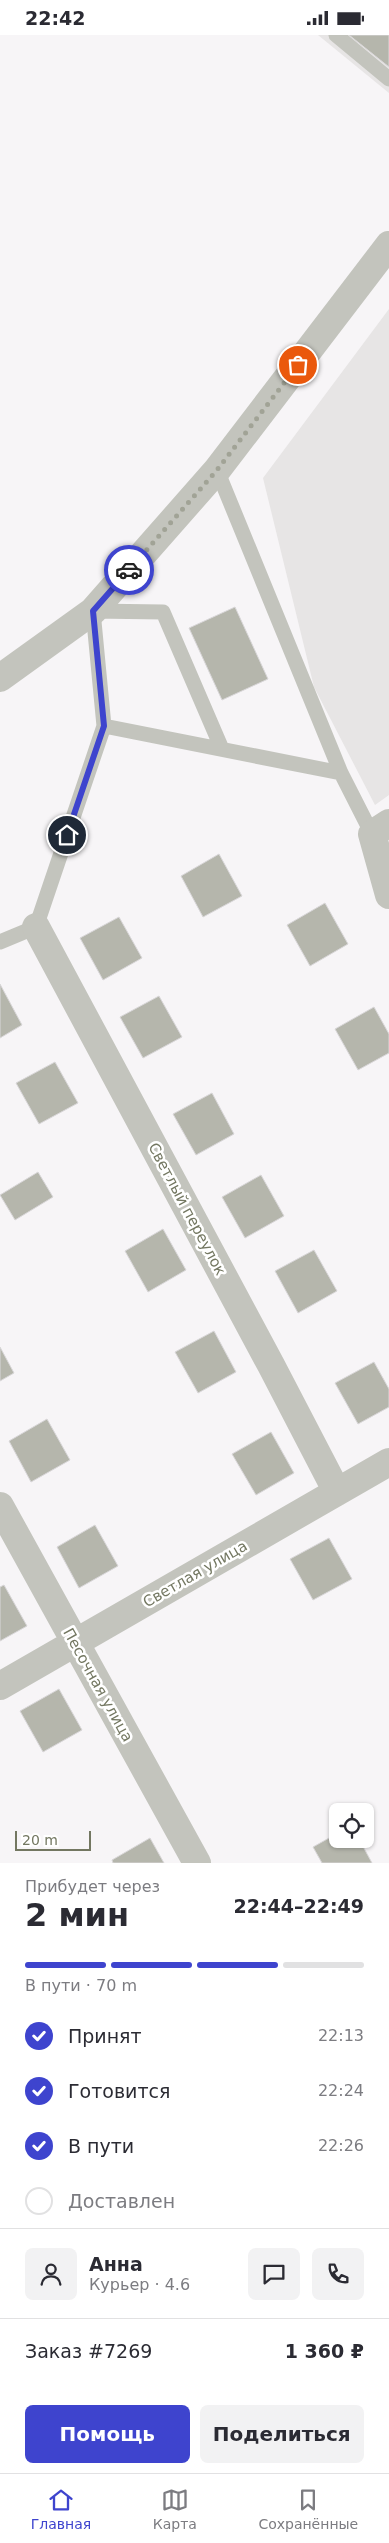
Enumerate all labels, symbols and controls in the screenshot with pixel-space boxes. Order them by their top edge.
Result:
text: 22:42 [25,7,85,29]
pin [277,344,319,386]
icon: bag [284,351,312,379]
courier [104,545,154,595]
icon: car [115,556,143,584]
pin [46,814,88,856]
icon: home [53,821,81,849]
street label: Светлый переулок [144,1140,230,1278]
street label: Светлая улица [140,1537,250,1611]
street label: Песочная улица [59,1625,137,1745]
map controls [329,1803,374,1848]
button: locate [329,1803,374,1848]
scale bar [15,1828,91,1851]
text: 20 m [22,1832,58,1848]
text: Прибудет через [25,1877,160,1896]
text: 22:44–22:49 [234,1895,364,1917]
text: 2 мин [25,1896,129,1934]
text: В пути · 70 m [25,1976,137,1995]
icon: check [25,2022,53,2050]
text: Принят [68,2025,142,2047]
text: 22:13 [318,2026,364,2045]
icon: check [25,2077,53,2105]
text: Готовится [68,2080,170,2102]
text: 22:24 [318,2081,364,2100]
icon: check [25,2132,53,2160]
text: В пути [68,2135,134,2157]
text: 22:26 [318,2136,364,2155]
text: Доставлен [68,2190,175,2212]
button: person [25,2248,77,2300]
button: chat [248,2248,300,2300]
button: phone [312,2248,364,2300]
text: Анна [89,2253,143,2275]
text: Курьер · 4.6 [89,2275,190,2294]
text: Заказ #7269 [25,2340,152,2362]
text: 1 360 ₽ [285,2340,364,2362]
button: Помощь [25,2405,190,2463]
button: Поделиться [200,2405,364,2463]
tab: Главная [31,2486,91,2532]
tab: Карта [153,2486,197,2532]
tab: Сохранённые [258,2486,358,2532]

